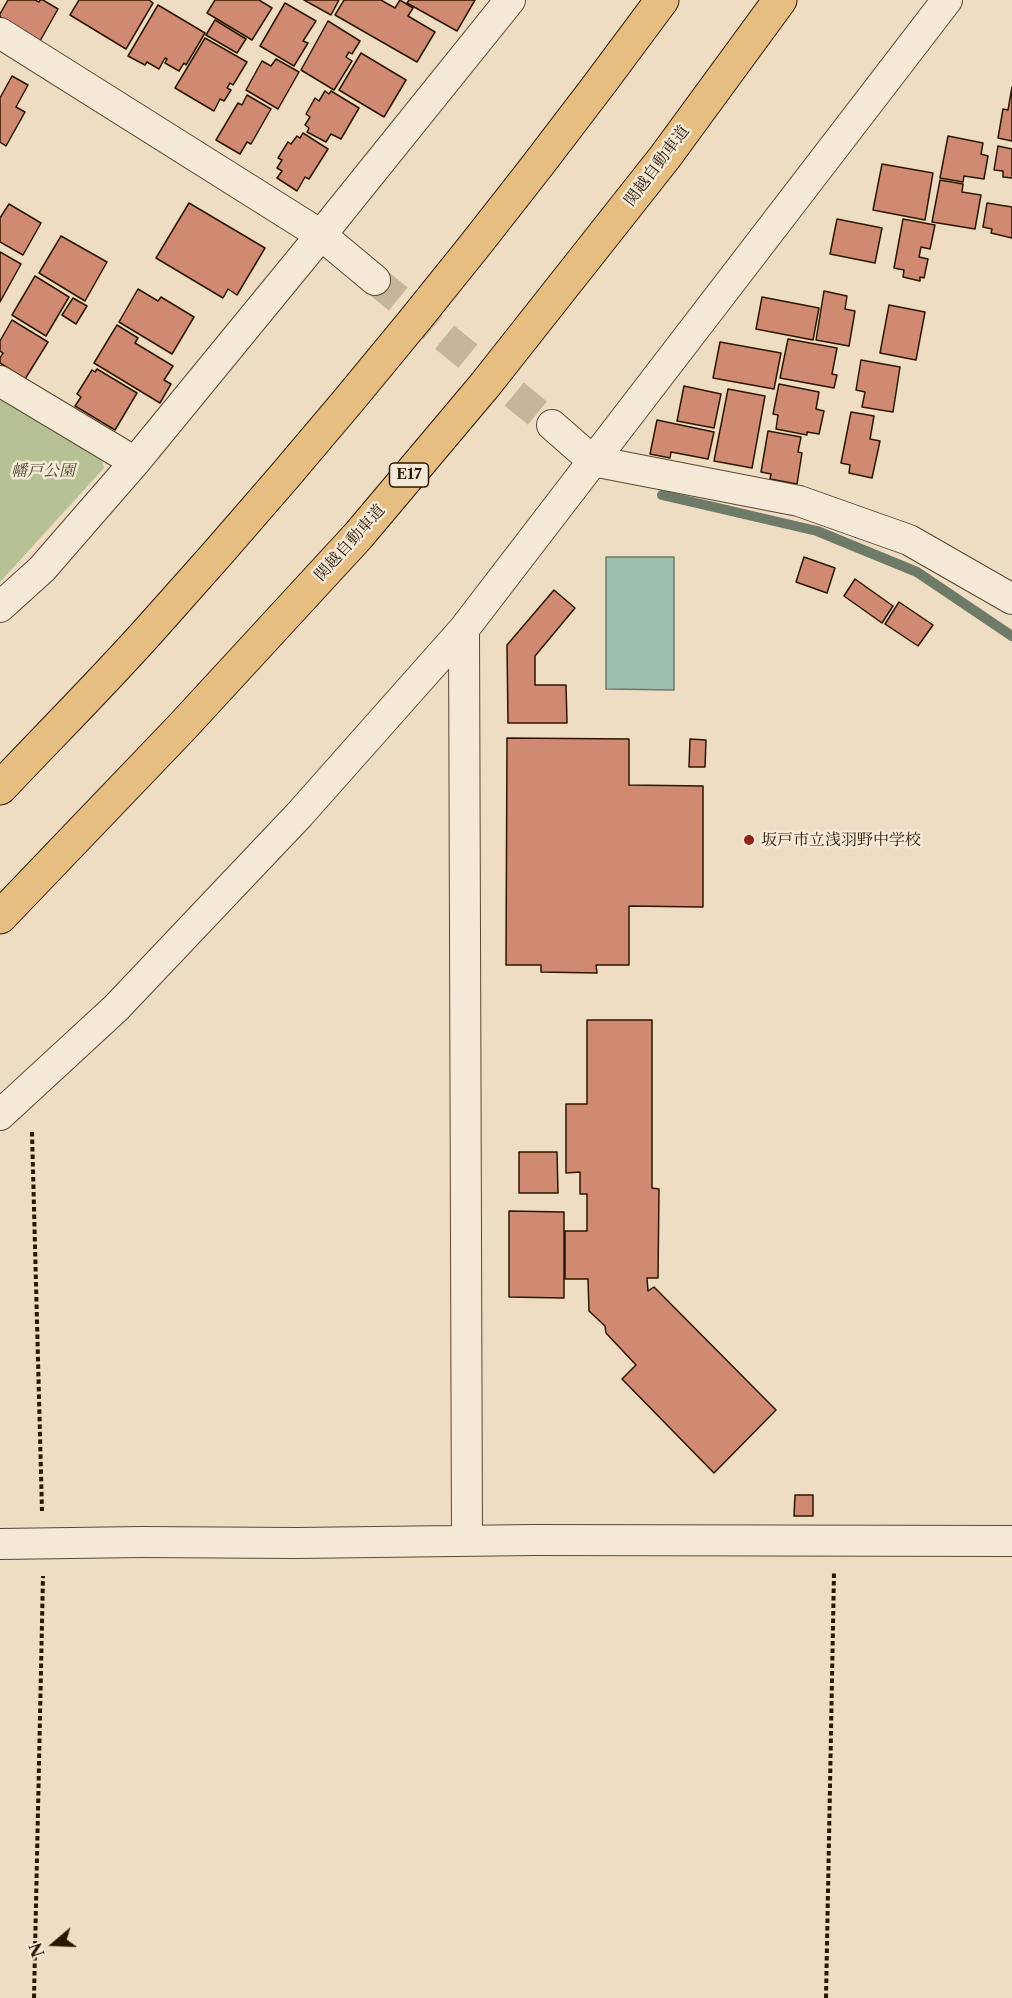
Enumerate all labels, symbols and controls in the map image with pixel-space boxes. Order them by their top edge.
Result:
street label: 関越自動車道 [620,122,694,210]
park label: 幡戸公園 [11,461,75,481]
road number: E17 [390,463,428,487]
street label: 関越自動車道 [311,501,389,585]
place label: 坂戸市立浅羽野中学校 [761,830,921,850]
marker: 坂戸市立浅羽野中学校 [742,833,756,847]
north arrow [24,1914,84,1974]
text: N [25,1940,49,1960]

